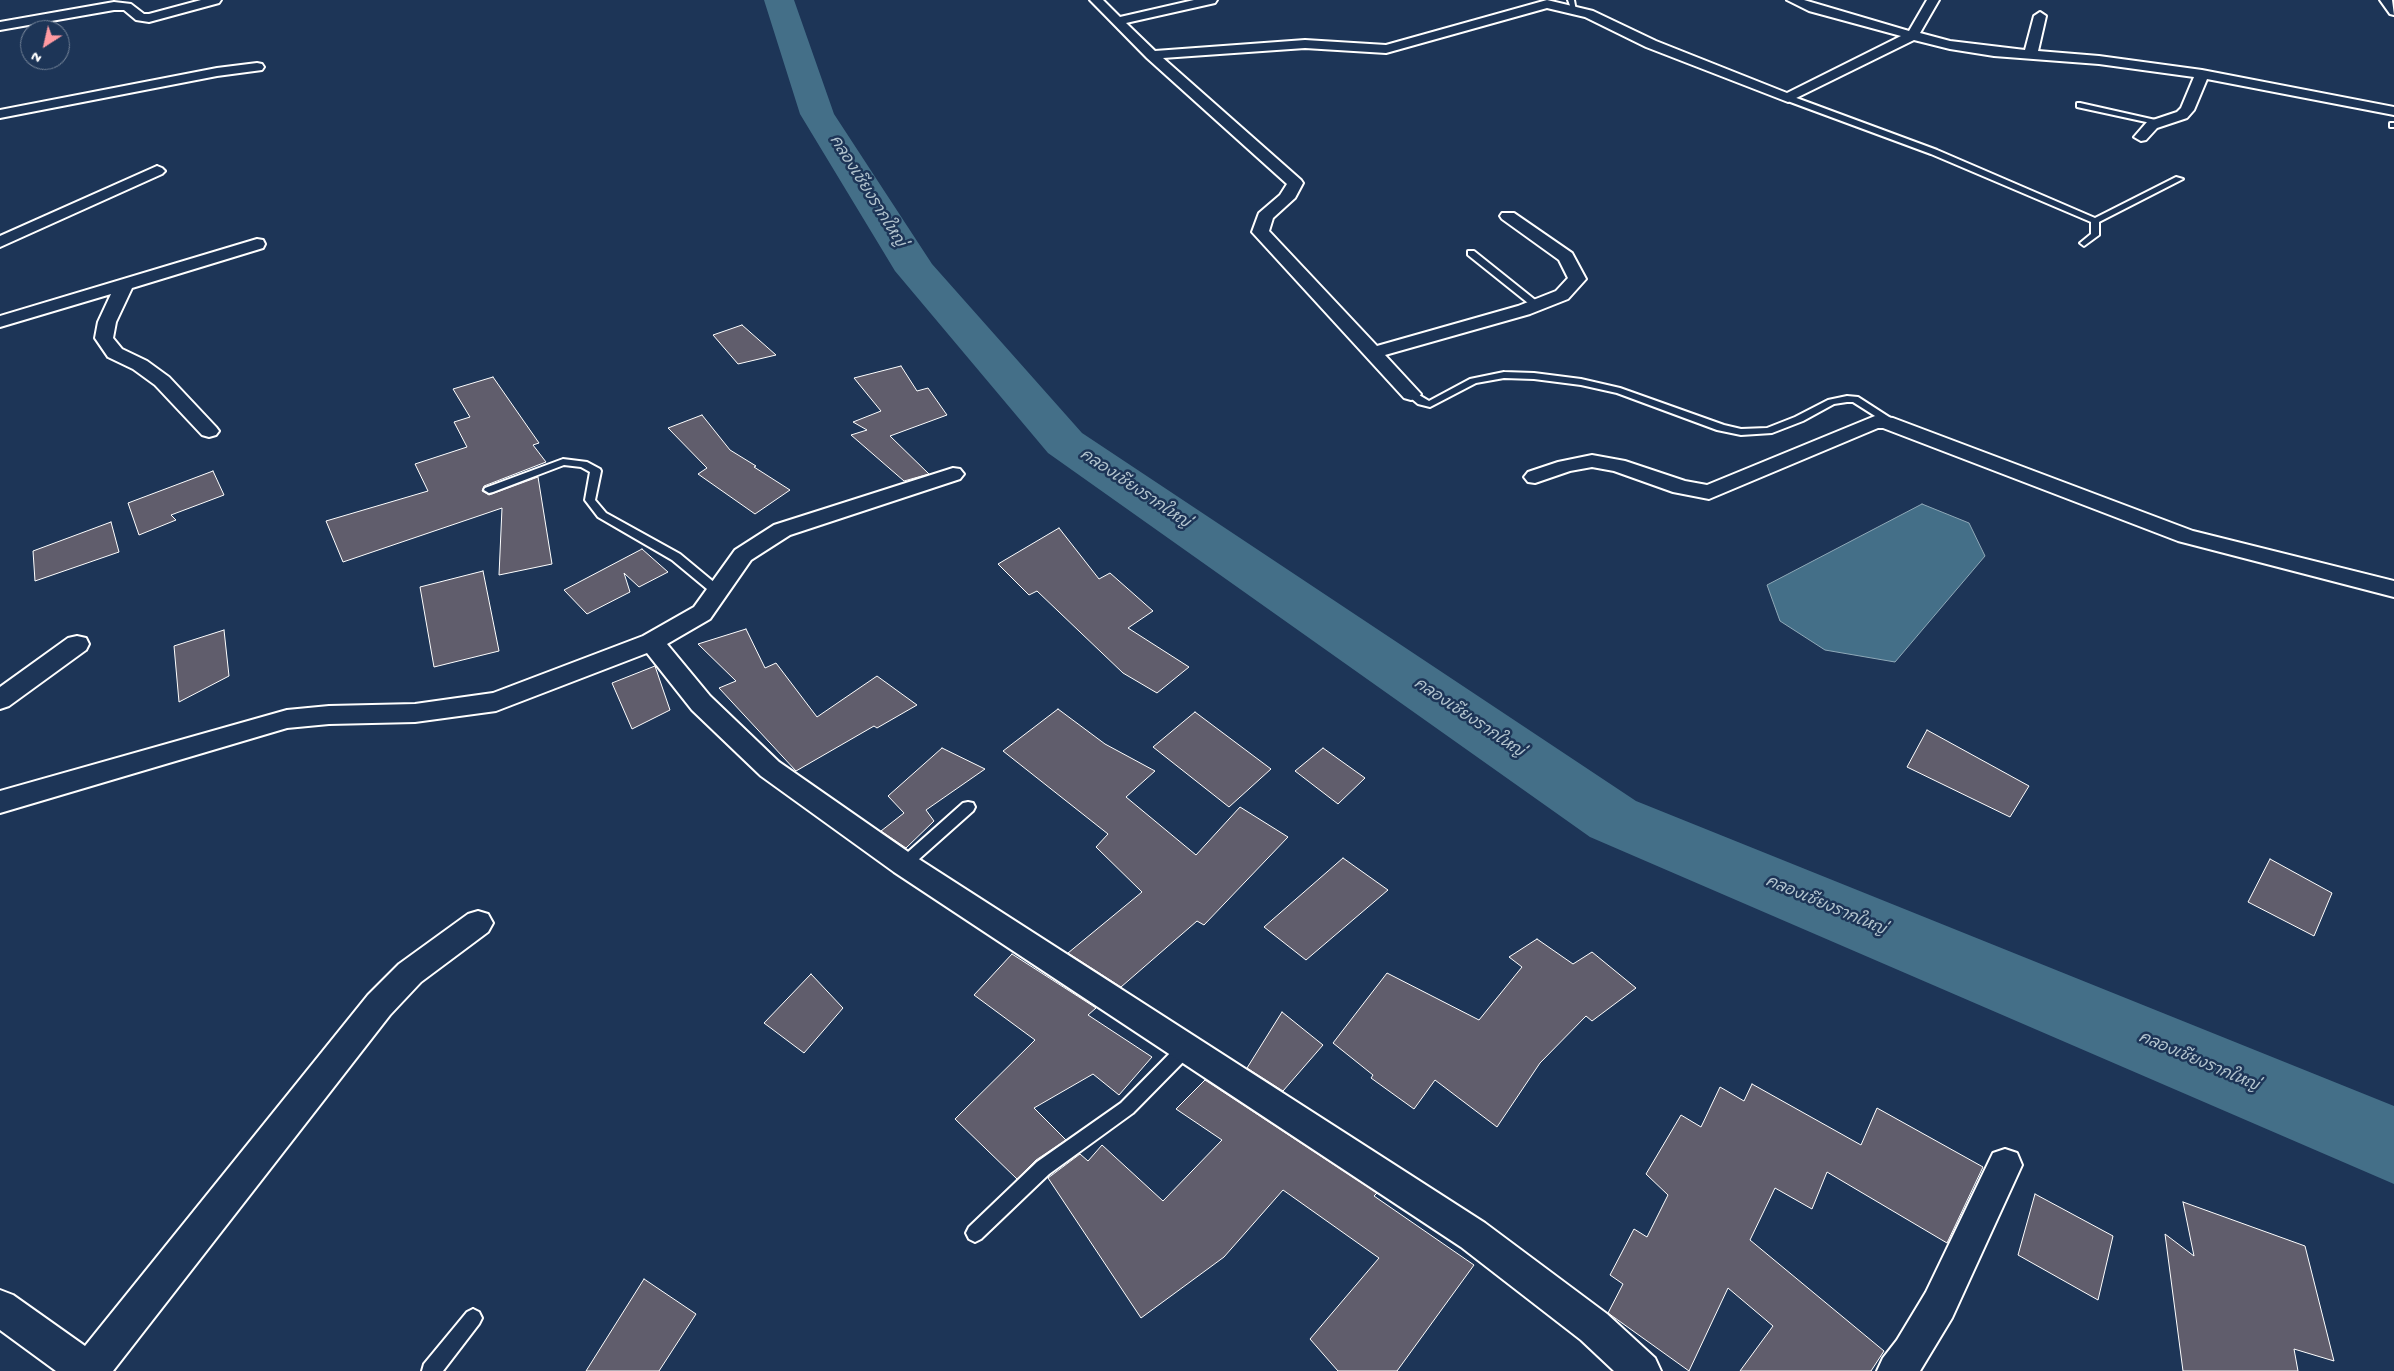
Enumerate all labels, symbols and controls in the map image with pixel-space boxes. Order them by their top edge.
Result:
north arrow [20,20,70,70]
text: N [28,47,45,66]
water label: คลองเชียงรากใหญ่ [824,133,908,251]
water label: คลองเชียงรากใหญ่ [1076,446,1192,534]
water label: คลองเชียงรากใหญ่ [1410,675,1526,763]
water label: คลองเชียงรากใหญ่ [1762,873,1888,941]
water label: คลองเชียงรากใหญ่ [2135,1029,2261,1097]

